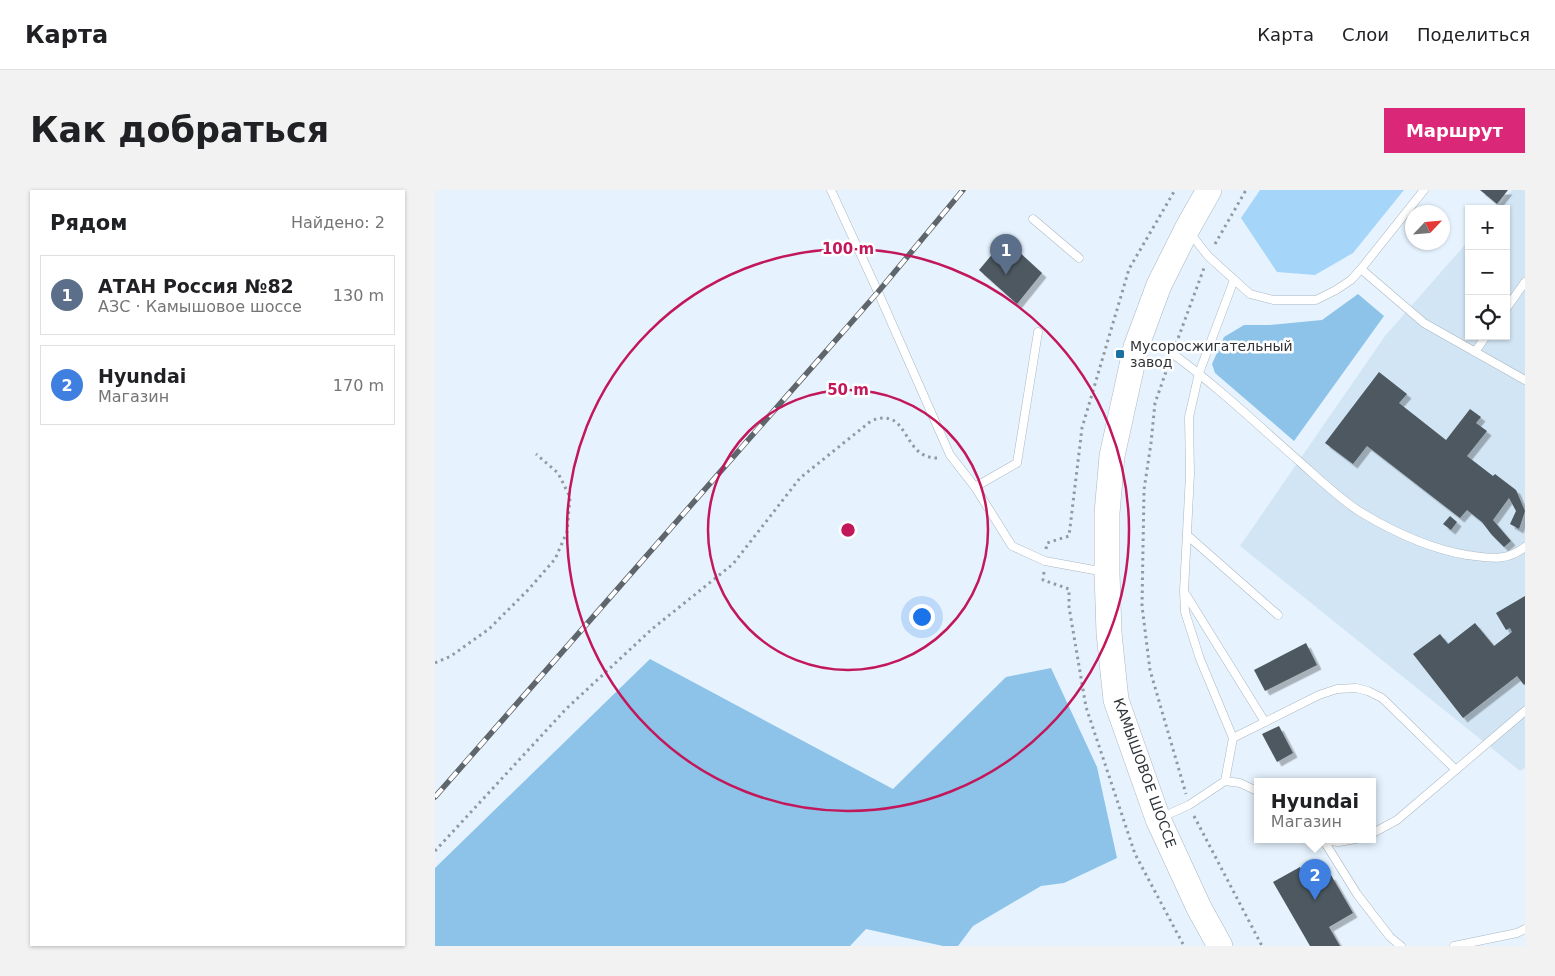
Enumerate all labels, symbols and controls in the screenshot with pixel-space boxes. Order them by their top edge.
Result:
text: Карта [25,21,108,49]
text: Карта [1257,24,1314,45]
text: Слои [1342,24,1389,45]
text: Поделиться [1417,24,1530,45]
button: Маршрут [1384,108,1525,153]
text: Как добраться [30,110,329,150]
north arrow [1405,205,1450,250]
map controls [1465,205,1510,340]
button: + [1465,205,1510,250]
text: Рядом [50,211,127,235]
text: Найдено: 2 [291,213,385,232]
pin: 1 [990,234,1022,275]
text: 100 m [822,240,874,258]
button: − [1465,250,1510,295]
text: АТАН Россия №82 [98,275,294,297]
text: 1 [61,286,73,305]
text: 130 m [333,286,384,305]
button: locate [1465,295,1510,340]
text: АЗС · Камышовое шоссе [98,297,302,316]
place label: Мусоросжигательный завод [1130,338,1293,370]
marker: Мусоросжигательный завод [1114,348,1126,360]
text: Hyundai [98,365,186,387]
text: 2 [61,376,73,395]
text: 170 m [333,376,384,395]
text: 50 m [827,381,869,399]
text: Магазин [98,387,169,406]
centre of rings [839,521,857,539]
your location [909,604,935,630]
street label: КАМЫШОВОЕ ШОССЕ [1110,696,1180,850]
popup [1254,778,1376,843]
text: Hyundai [1271,790,1359,812]
text: Магазин [1271,812,1342,831]
pin: 2 [1299,859,1331,900]

